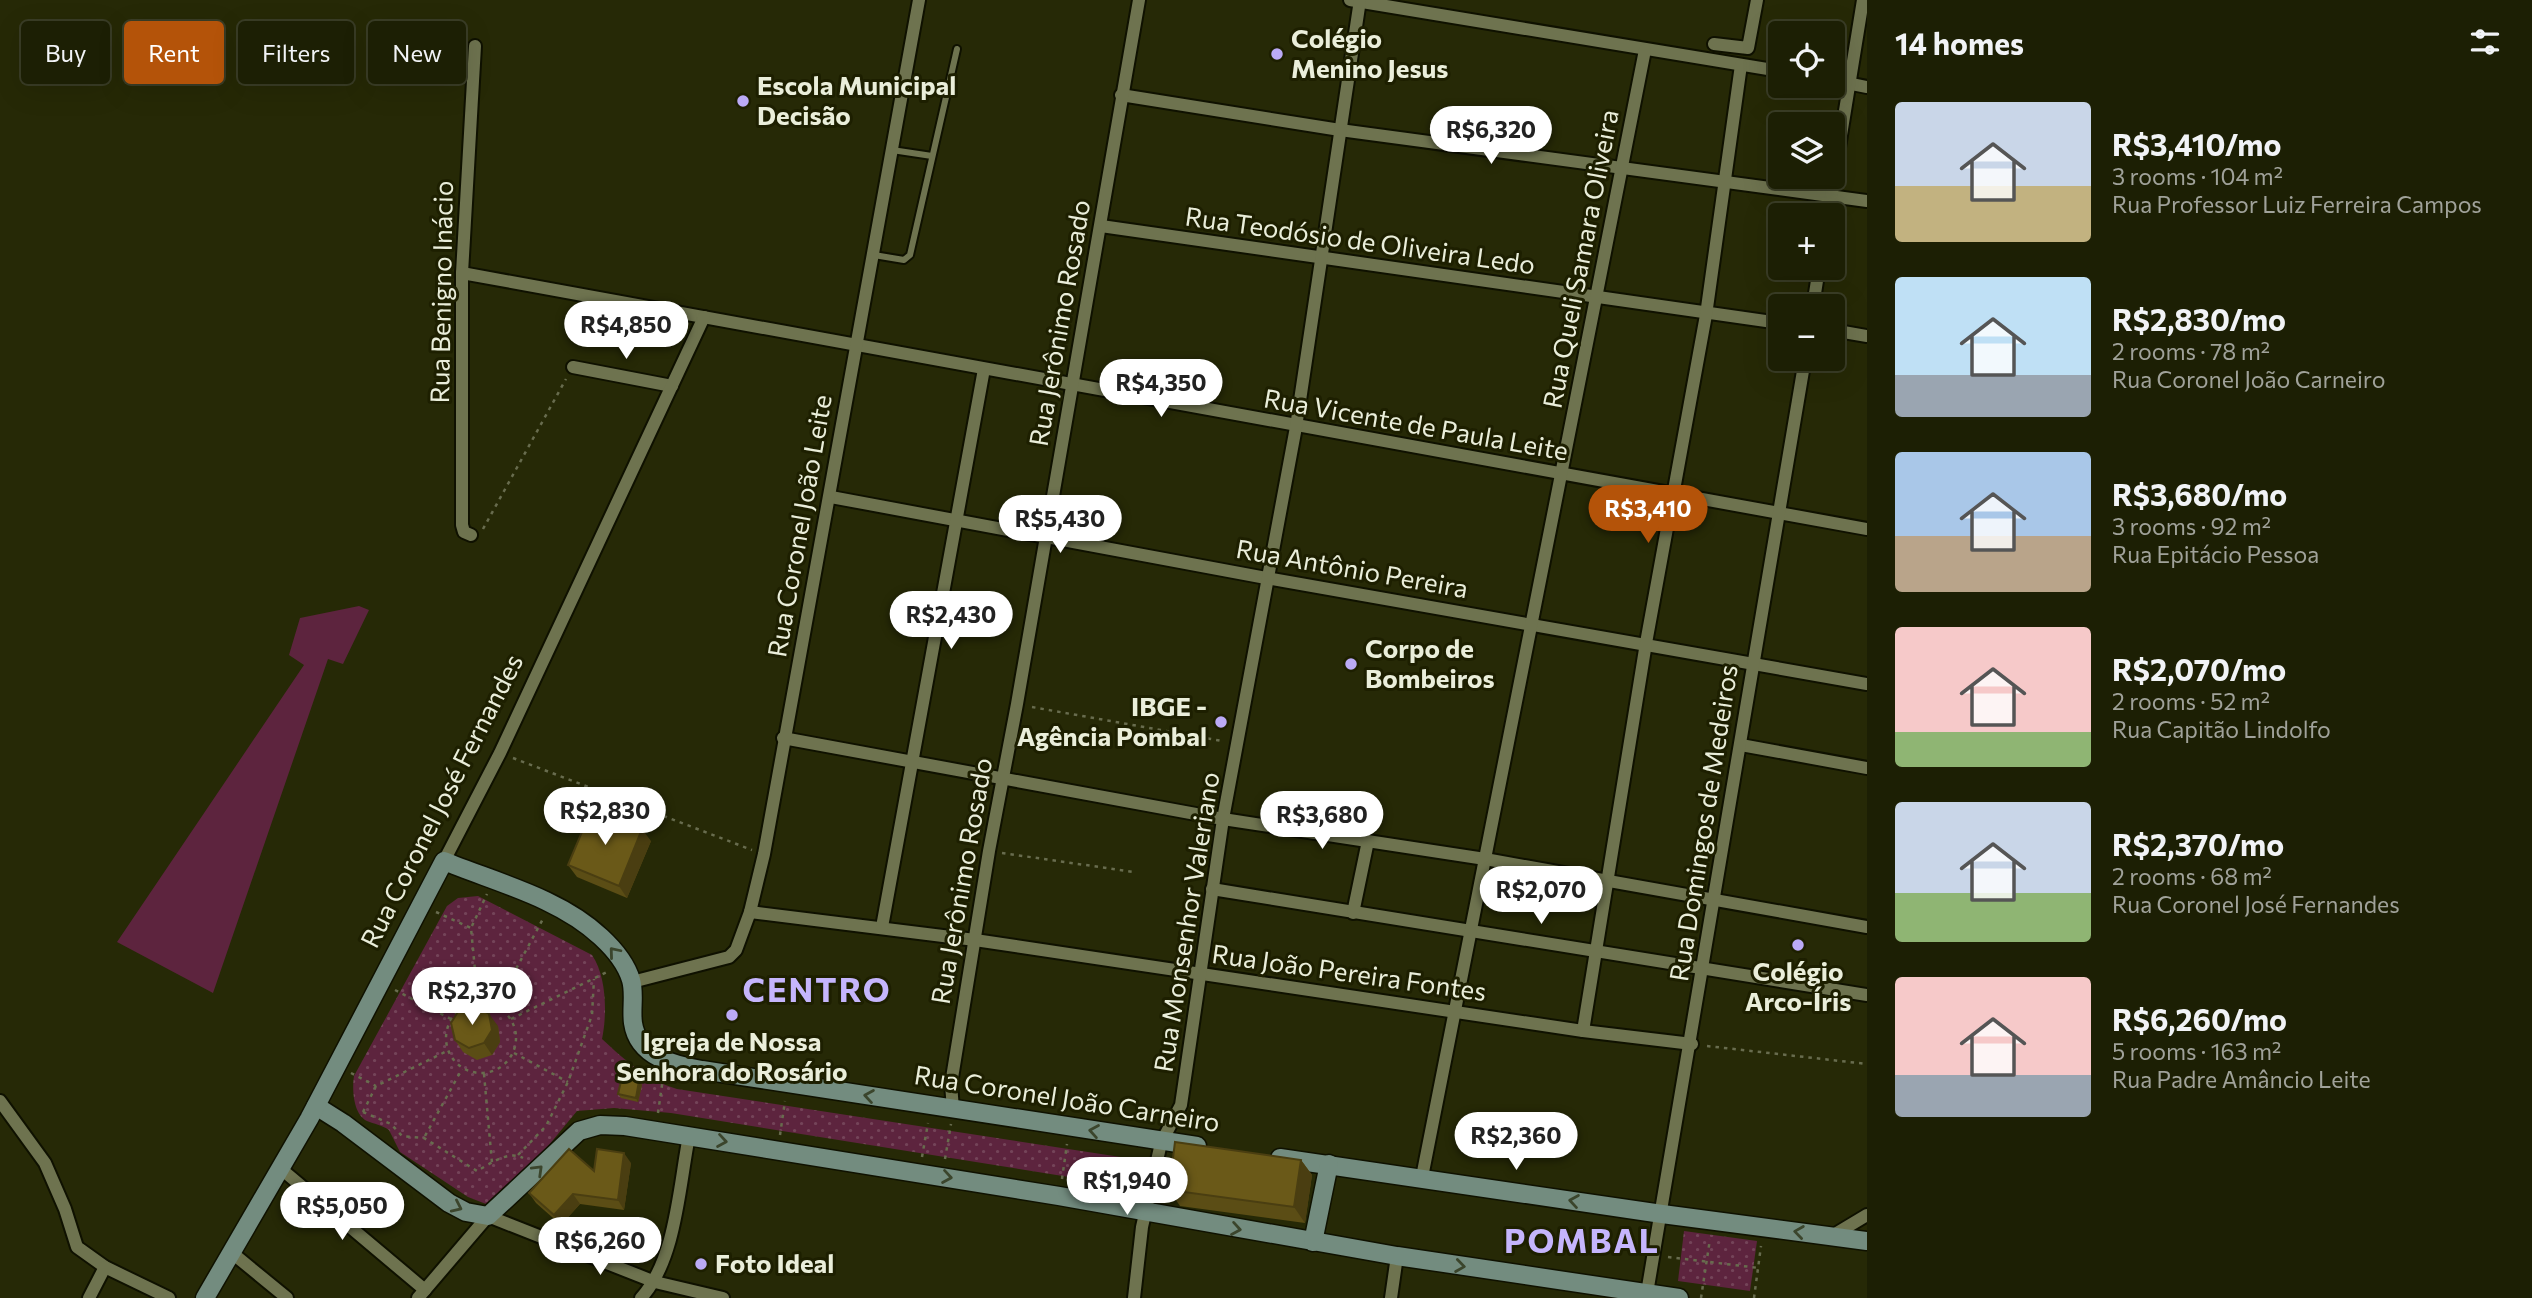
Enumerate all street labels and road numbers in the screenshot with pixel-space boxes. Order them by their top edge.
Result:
street label: Rua Queli Samara Oliveira [1535,107,1624,411]
street label: Rua Benigno Inácio [423,180,458,404]
street label: Rua Jerônimo Rosado [1022,197,1095,448]
street label: Rua Teodósio de Oliveira Ledo [1183,200,1537,279]
street label: Rua Vicente de Paula Leite [1262,381,1571,466]
street label: Rua Coronel João Leite [760,392,837,659]
street label: Rua Antônio Pereira [1234,532,1471,603]
street label: Rua Coronel José Fernandes [353,648,528,952]
street label: Rua Domingos de Medeiros [1662,662,1743,983]
street label: Rua Jerônimo Rosado [924,755,997,1006]
street label: Rua Monsenhor Valeriano [1146,770,1225,1074]
street label: Rua João Pereira Fontes [1210,937,1488,1006]
street label: Rua Coronel João Carneiro [912,1058,1222,1137]

